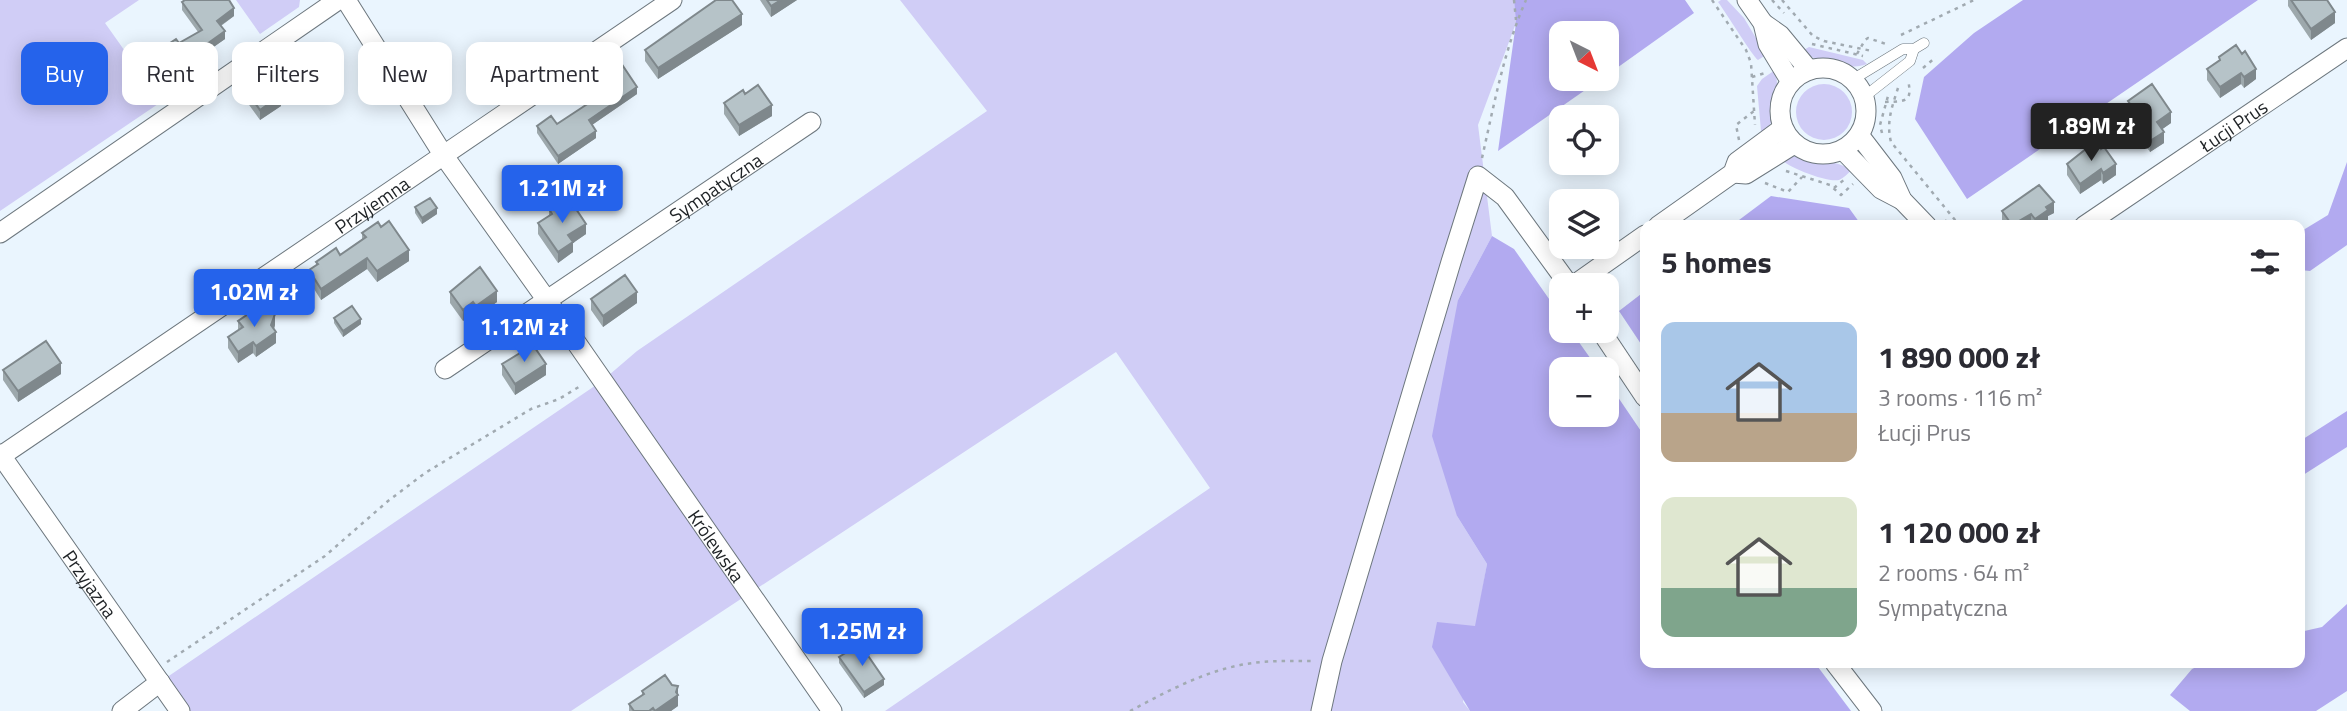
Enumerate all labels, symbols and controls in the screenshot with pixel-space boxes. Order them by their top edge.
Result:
north arrow [1549,21,1619,91]
map controls [1549,21,1619,427]
chip: Buy [21,42,108,105]
chip: Rent [122,42,218,105]
chip: Filters [232,42,344,105]
chip: New [358,42,452,105]
chip: Apartment [466,42,623,105]
street label: Łucji Prus [2192,91,2273,159]
pin: 1.89M zł [2019,104,2163,163]
button: locate [1549,105,1619,175]
text: 1.89M zł [2047,108,2135,143]
street label: Sympatyczna [663,144,768,229]
pin: 1.21M zł [490,166,634,225]
street label: Przyjemna [328,168,415,240]
text: 1.21M zł [518,170,606,205]
button: layers [1549,189,1619,259]
text: 5 homes [1661,239,1772,285]
icon: filters [2246,243,2284,281]
pin: 1.02M zł [182,270,326,329]
button: + [1549,273,1619,343]
text: 1.02M zł [210,274,298,309]
pin: 1.12M zł [452,304,596,364]
text: 1.12M zł [480,309,568,344]
text: 1 890 000 zł [1878,334,2040,380]
icon: home [1717,350,1801,434]
button: − [1549,357,1619,427]
text: 3 rooms · 116 m² [1878,380,2042,415]
text: Łucji Prus [1878,415,1971,450]
street label: Królewska [682,503,753,588]
text: 1 120 000 zł [1878,509,2040,555]
icon: home [1717,525,1801,609]
street label: Przyjazna [56,543,125,624]
text: 2 rooms · 64 m² [1878,555,2029,590]
text: Sympatyczna [1878,590,2008,625]
pin: 1.25M zł [790,608,934,668]
text: 1.25M zł [818,613,906,648]

